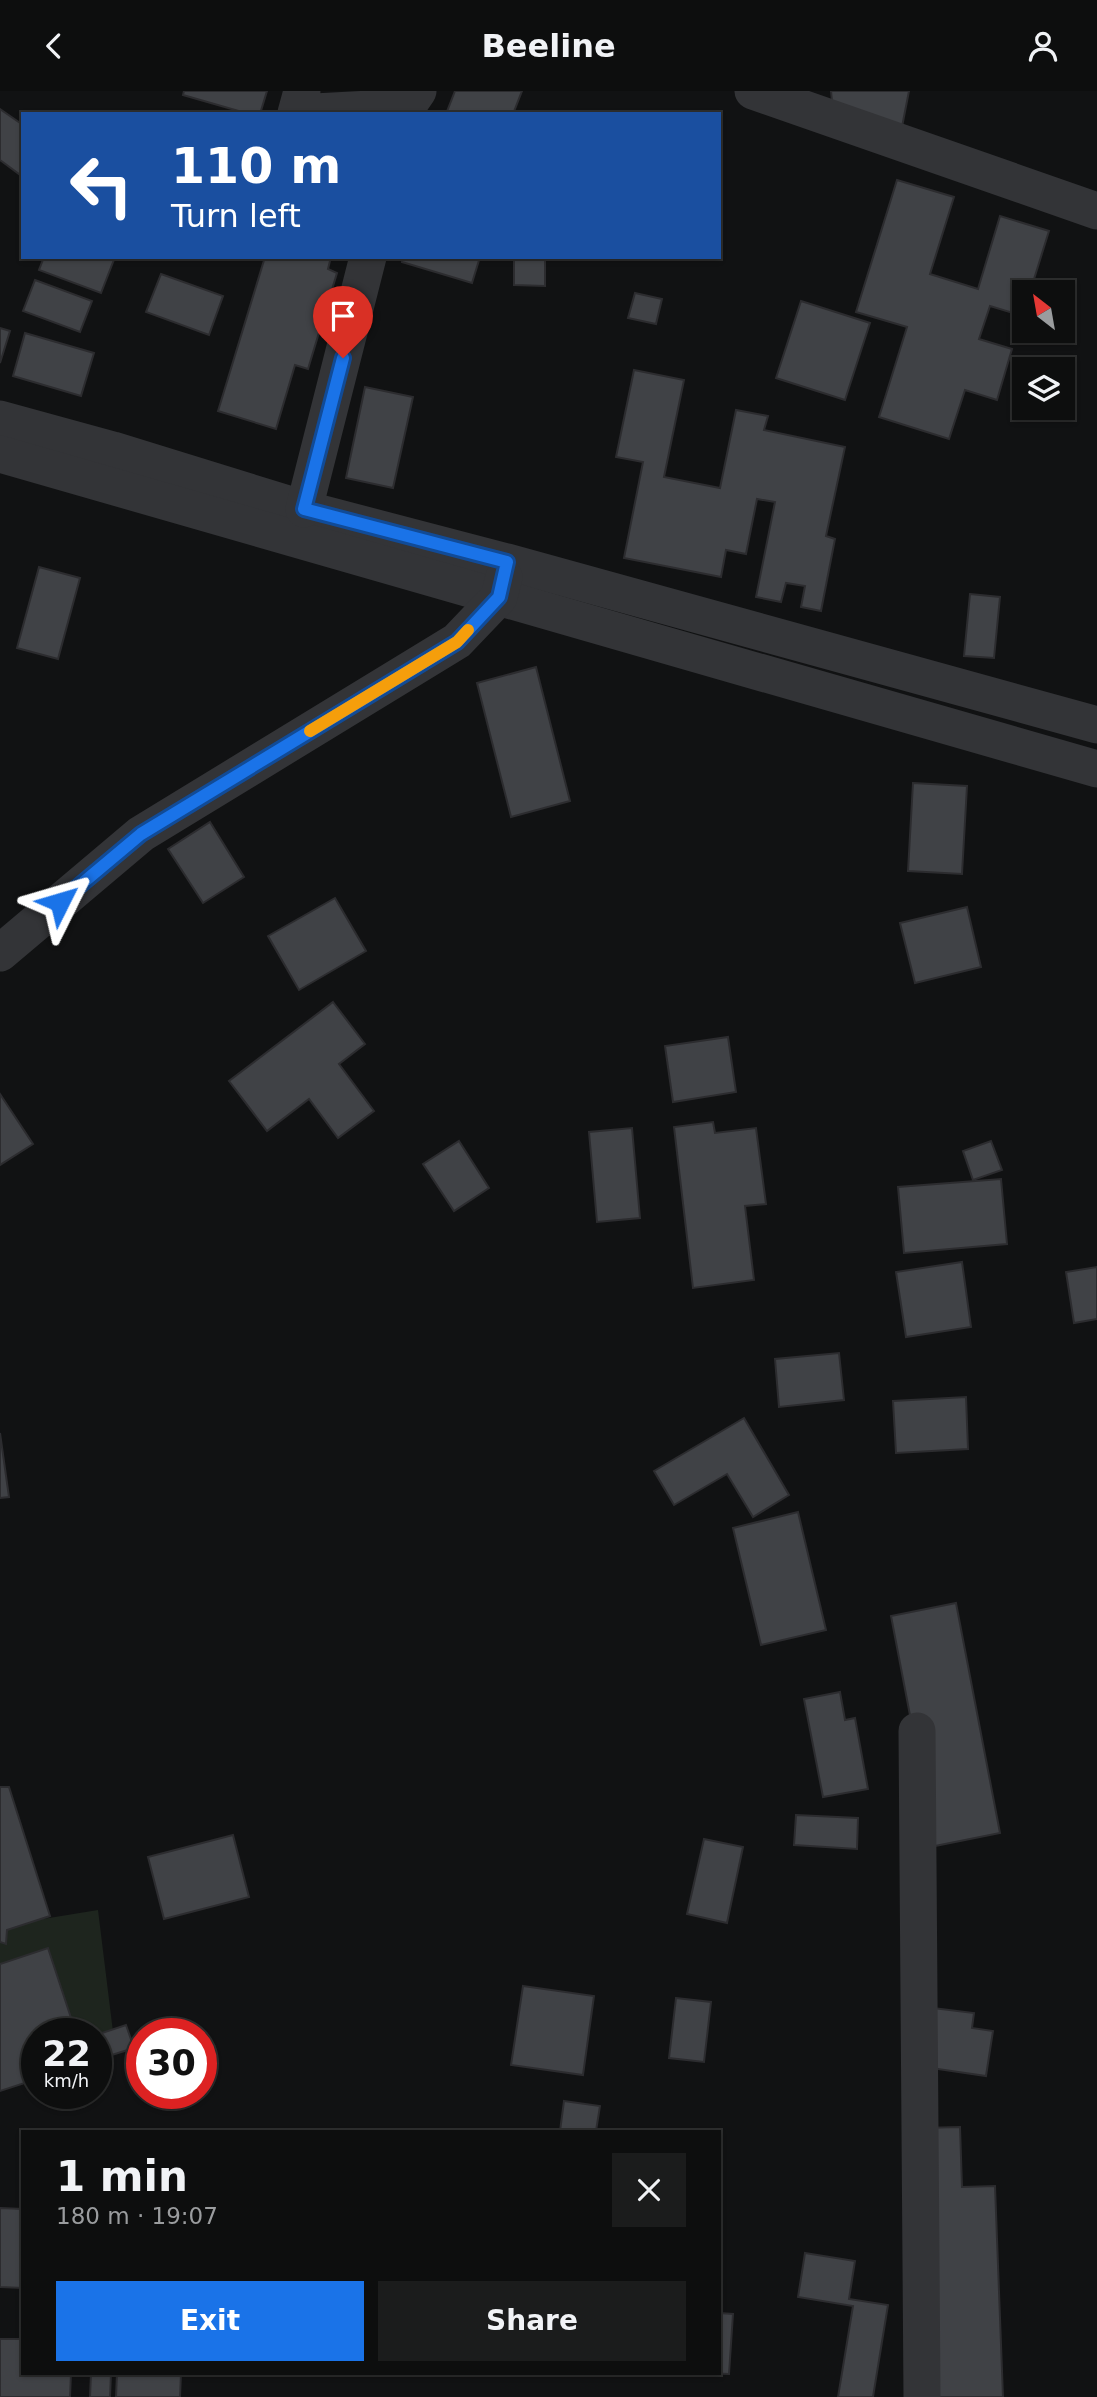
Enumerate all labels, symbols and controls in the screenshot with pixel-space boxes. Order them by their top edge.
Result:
icon: back [35,27,73,65]
text: Beeline [481,27,616,65]
icon: person [1024,27,1062,65]
text: 110 m [171,138,341,195]
icon: left [56,140,147,231]
text: Turn left [171,197,301,235]
north arrow [1012,280,1074,343]
map controls [1012,280,1075,420]
pin [313,286,373,358]
icon: arrive [324,297,362,335]
button: layers [1012,357,1075,420]
position arrow [23,865,97,939]
speed limit sign: 30 [126,2018,217,2109]
text: 22 [42,2034,91,2074]
text: km/h [44,2070,89,2091]
text: 1 min [56,2152,188,2201]
button: close [612,2153,686,2227]
text: 180 m · 19:07 [56,2203,218,2229]
button: Exit [56,2281,364,2361]
button: Share [378,2281,686,2361]

